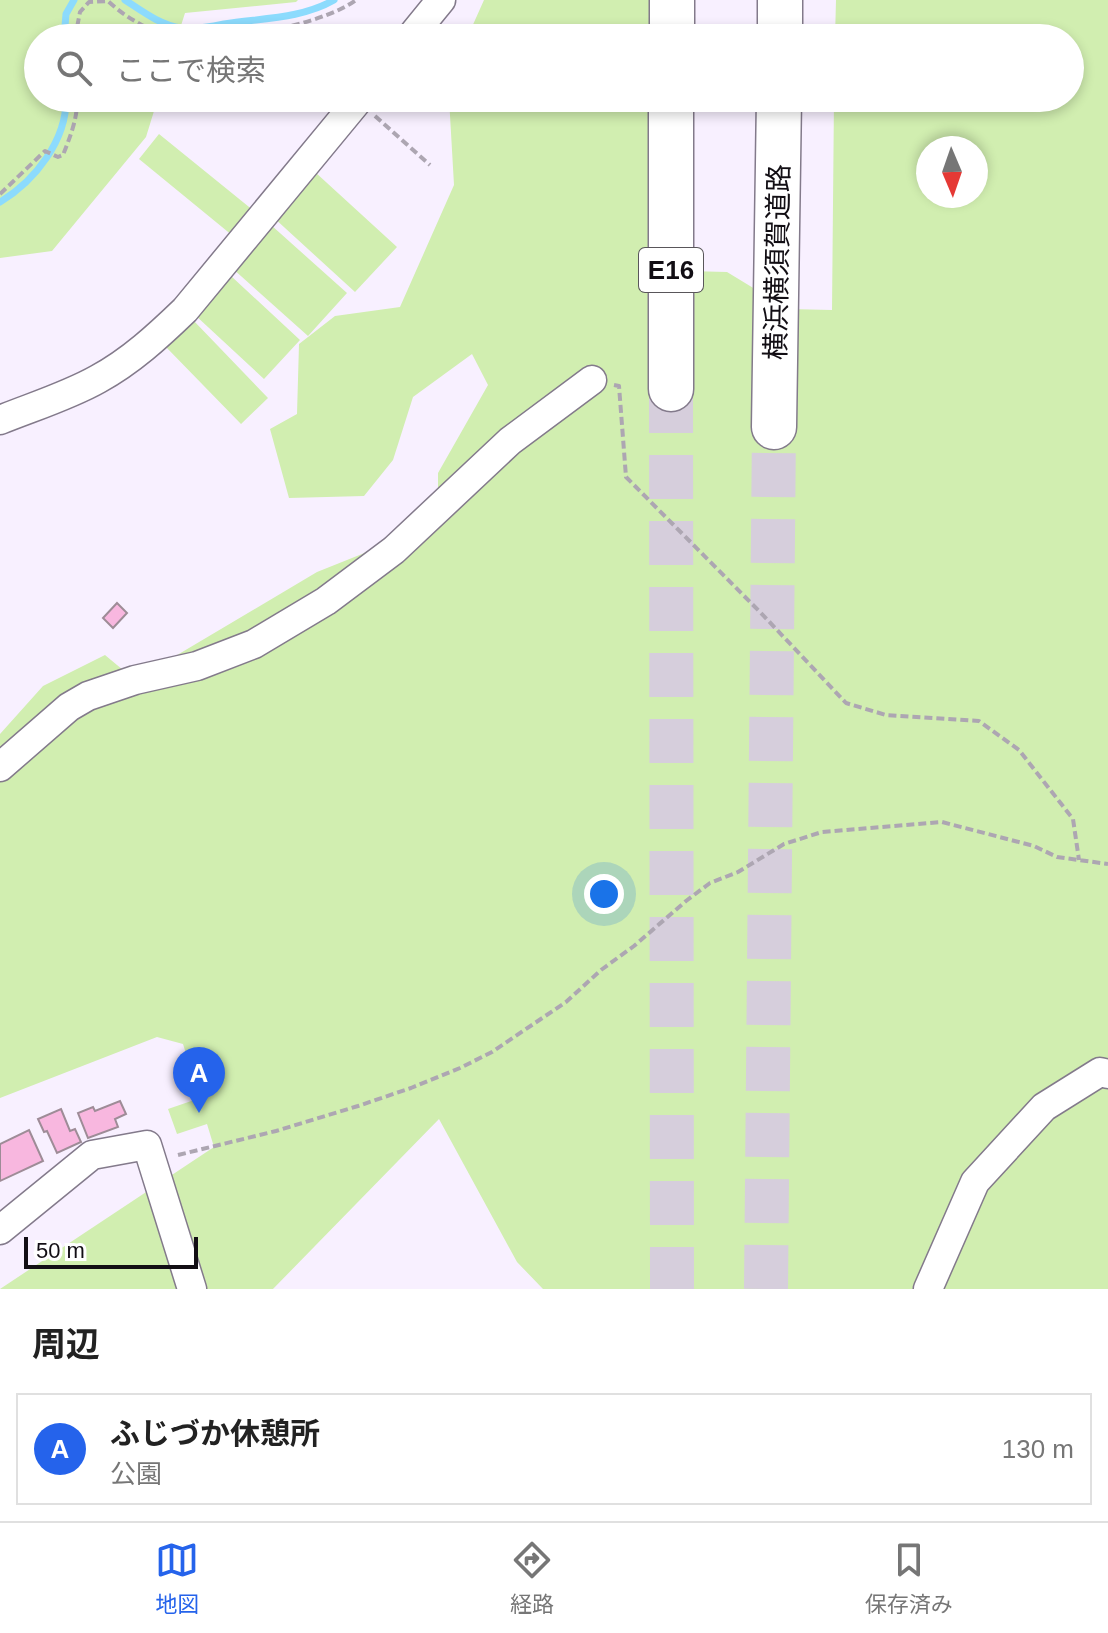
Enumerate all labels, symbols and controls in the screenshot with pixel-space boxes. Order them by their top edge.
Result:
search box [24,24,1084,112]
icon: search [52,46,96,90]
text: ここで検索 [116,54,266,87]
north arrow [916,136,988,208]
street label: 横浜横須賀道路 [760,164,795,360]
road number: E16 [639,248,703,292]
your location [584,874,624,914]
pin: A [173,1047,225,1113]
scale bar [24,1233,198,1269]
text: 50 m [36,1238,85,1263]
text: 周辺 [32,1325,100,1363]
text: ふじづか休憩所 [110,1417,320,1450]
text: A [51,1434,69,1464]
text: 130 m [1002,1434,1074,1464]
text: 公園 [110,1459,162,1489]
tab: 地図 [155,1538,199,1618]
tab: 経路 [510,1538,554,1618]
tab: 保存済み [865,1538,953,1618]

